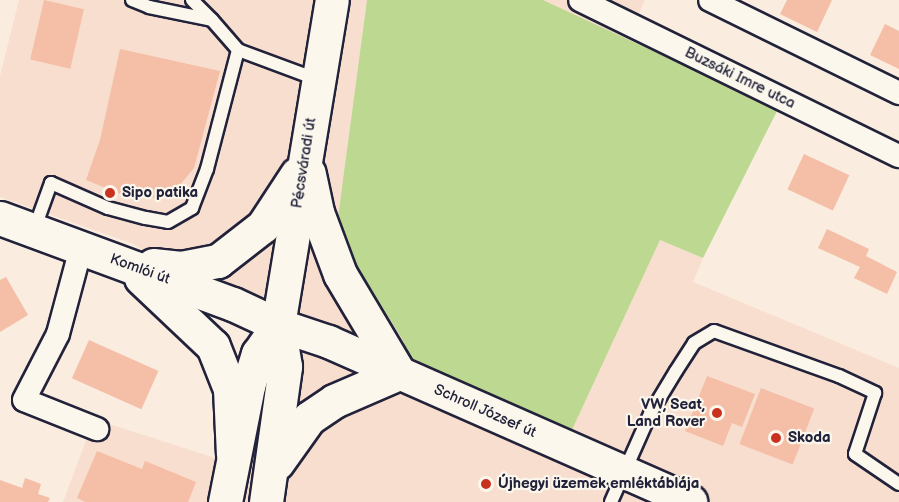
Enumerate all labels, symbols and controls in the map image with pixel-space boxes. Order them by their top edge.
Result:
street label: Buzsáki Imre utca [682,43,798,113]
street label: Pécsváradi út [288,116,320,210]
place label: Sipo patika [122,184,198,202]
marker: Sipo patika [103,186,117,200]
street label: Komlói út [107,250,173,288]
street label: Schroll József út [431,380,539,442]
place label: VW, Seat, Land Rover [627,395,705,430]
marker: VW, Seat, Land Rover [710,406,724,420]
place label: Skoda [788,429,831,447]
marker: Skoda [769,431,783,445]
place label: Újhegyi üzemek emléktáblája [498,475,699,493]
marker: Újhegyi üzemek emléktáblája [479,477,493,491]

